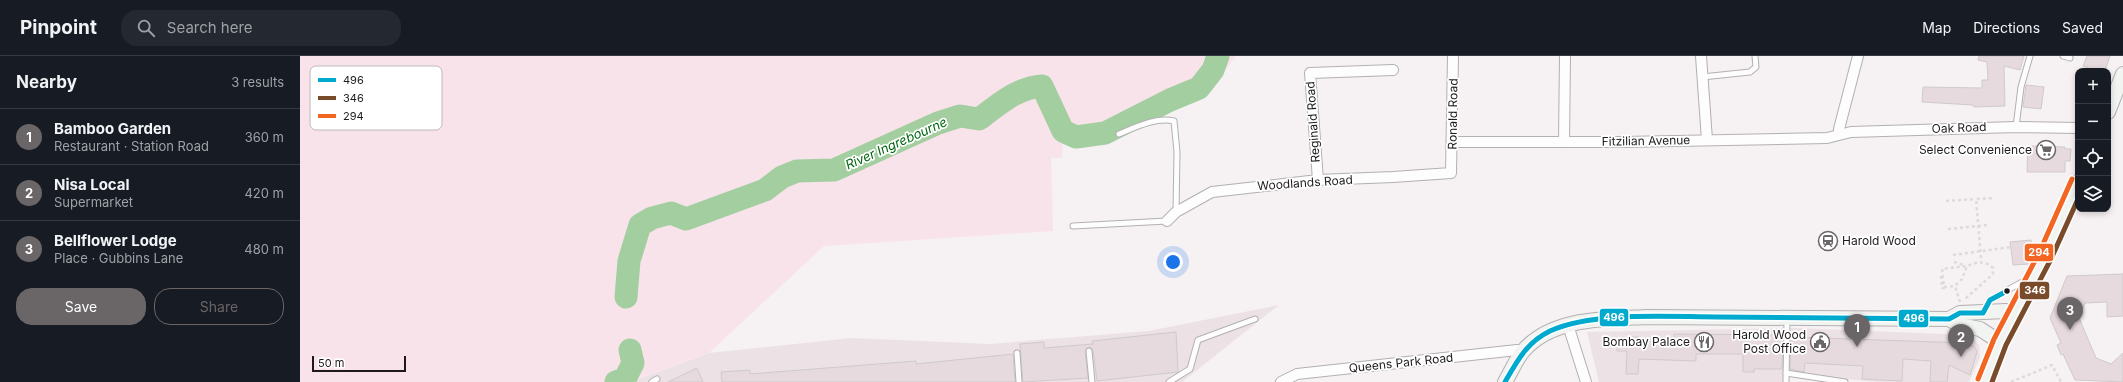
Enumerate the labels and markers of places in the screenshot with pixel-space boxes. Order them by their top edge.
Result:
supermarket icon: Select Convenience [2035,139,2057,161]
place label: Select Convenience [1919,142,2032,157]
station icon: Harold Wood [1817,230,1839,252]
place label: Harold Wood [1842,233,1916,248]
unlabelled marker [2002,286,2012,296]
pin: 3 [2057,297,2083,330]
pin: 1 [1844,314,1870,347]
pin: 2 [1948,324,1974,357]
place label: Harold Wood Post Office [1732,327,1806,356]
restaurant icon: Bombay Palace [1693,331,1715,353]
public building icon: Harold Wood Post Office [1809,331,1831,353]
place label: Bombay Palace [1602,334,1690,349]

